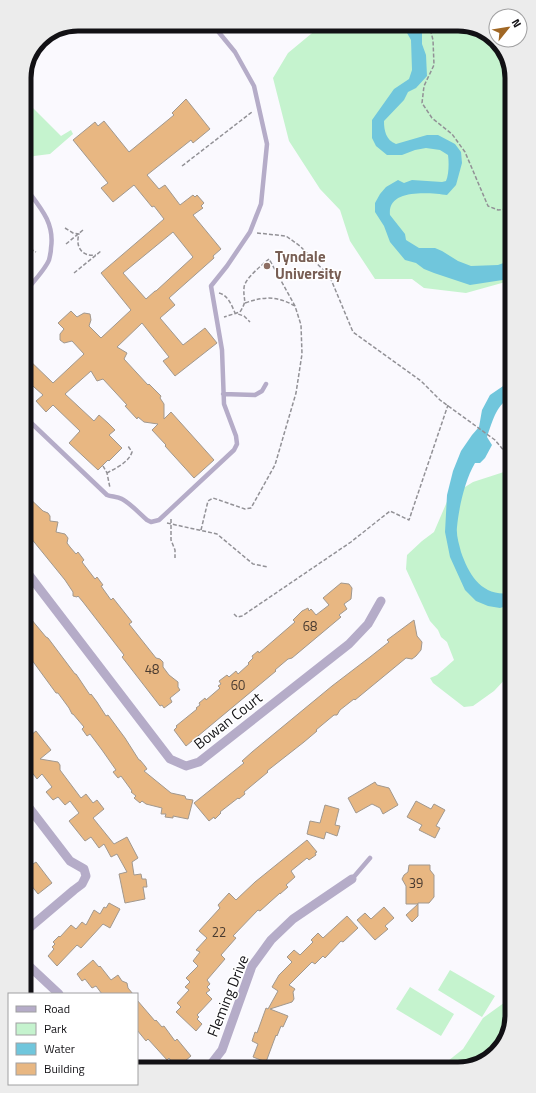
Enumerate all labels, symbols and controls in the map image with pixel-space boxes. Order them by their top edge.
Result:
north arrow [488,8,528,48]
text: N [508,16,525,30]
place label: Tyndale University [275,245,342,285]
marker: Tyndale University [262,261,272,271]
house number: 68 [303,616,317,636]
house number: 48 [145,659,159,679]
house number: 60 [231,675,245,695]
street label: Bowan Court [188,686,268,755]
house number: 39 [409,873,423,893]
house number: 22 [212,922,226,942]
street label: Fleming Drive [201,951,254,1040]
legend [8,993,138,1085]
text: Road [44,999,70,1018]
text: Park [44,1019,67,1038]
text: Water [44,1039,75,1058]
text: Building [44,1059,85,1078]

